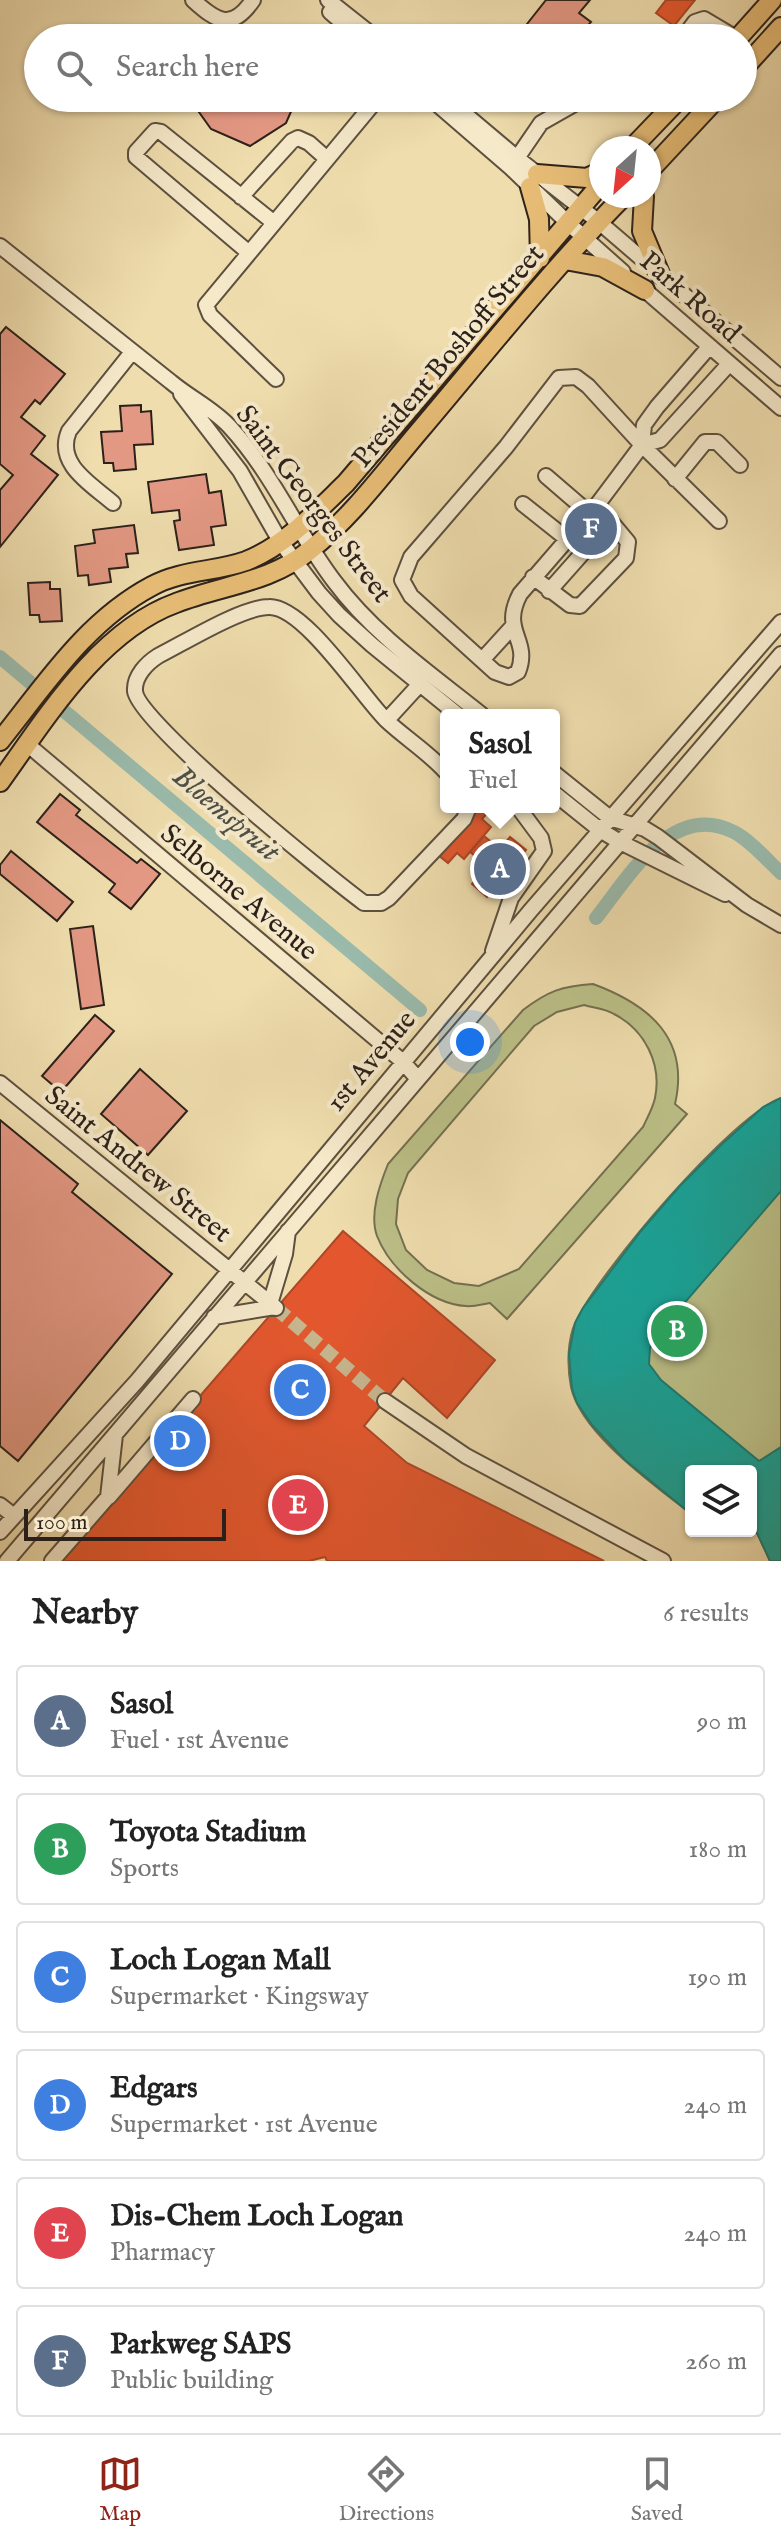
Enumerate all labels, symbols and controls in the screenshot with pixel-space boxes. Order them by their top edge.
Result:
search box [24,24,757,112]
icon: search [52,46,96,90]
text: Search here [116,49,259,87]
north arrow [589,136,661,208]
street label: President Boshoff Street [345,238,553,475]
street label: Park Road [632,244,747,351]
street label: Saint Georges Street [227,399,399,611]
pin: F [565,499,617,559]
popup [440,709,560,813]
text: Sasol [468,726,532,764]
water label: Bloemspruit [164,758,289,872]
text: Fuel [468,764,517,797]
street label: Selborne Avenue [153,817,324,969]
pin: A [474,839,526,899]
street label: 1st Avenue [319,1004,424,1119]
your location [450,1022,490,1062]
street label: Saint Andrew Street [37,1079,238,1251]
pin: B [651,1301,703,1361]
pin: C [274,1360,326,1420]
pin: D [154,1411,206,1471]
map controls [685,1465,757,1537]
button: layers [685,1465,757,1537]
pin: E [272,1475,324,1535]
scale bar [24,1505,226,1541]
text: 100 m [36,1509,88,1537]
text: Nearby [32,1592,138,1635]
text: 6 results [663,1597,749,1630]
text: Sasol [110,1686,173,1724]
text: A [51,1705,69,1738]
text: 90 m [697,1705,747,1738]
text: Fuel · 1st Avenue [110,1724,289,1757]
text: Toyota Stadium [110,1814,306,1852]
text: B [51,1833,69,1866]
text: 180 m [689,1833,747,1866]
text: Sports [110,1852,179,1885]
text: Loch Logan Mall [110,1942,330,1980]
text: C [51,1961,69,1994]
text: 190 m [687,1961,747,1994]
text: Supermarket · Kingsway [110,1980,369,2013]
text: Edgars [110,2070,198,2108]
text: D [50,2089,70,2122]
text: 240 m [684,2089,747,2122]
text: Supermarket · 1st Avenue [110,2108,378,2141]
text: Dis-Chem Loch Logan [110,2198,404,2236]
text: E [51,2217,69,2250]
text: 240 m [684,2217,747,2250]
text: Pharmacy [110,2236,215,2269]
text: Parkweg SAPS [110,2326,291,2364]
text: F [52,2345,68,2378]
text: 260 m [685,2345,747,2378]
text: Public building [110,2364,273,2397]
tab: Map [98,2452,142,2528]
tab: Directions [339,2452,434,2528]
tab: Saved [631,2452,683,2528]

